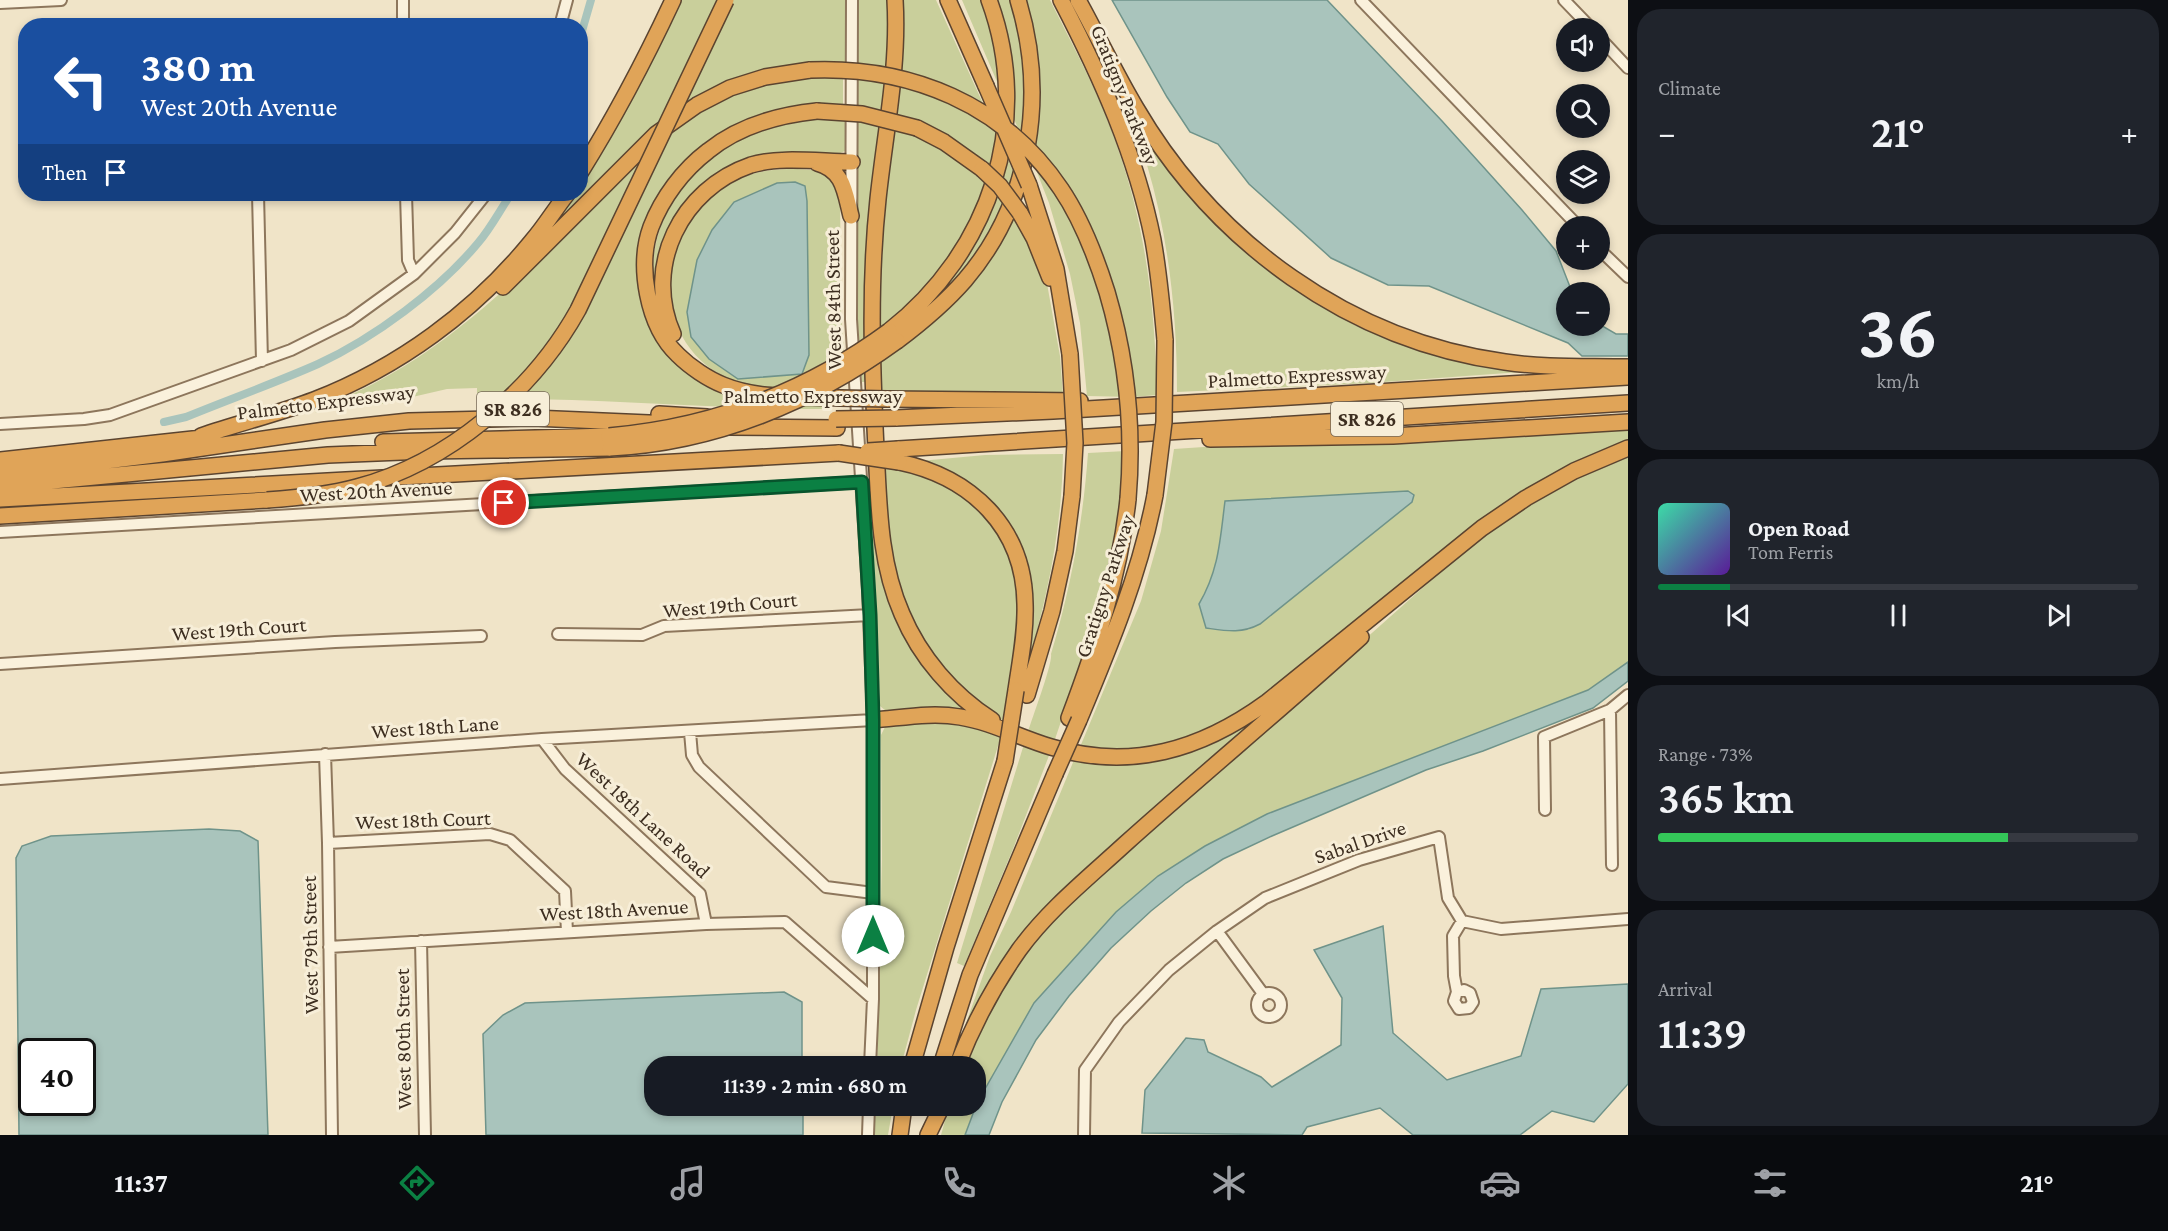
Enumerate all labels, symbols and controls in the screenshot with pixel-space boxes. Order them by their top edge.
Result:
map controls [1556,18,1610,336]
button: sound [1556,18,1610,72]
street label: Gratigny Parkway [1086,21,1164,169]
icon: left [42,42,120,120]
text: 380 m [141,43,255,90]
text: Climate [1658,77,1721,99]
button: search [1556,84,1610,138]
text: West 20th Avenue [141,92,337,122]
text: 21° [1871,107,1925,157]
text: − [1658,114,1675,151]
text: + [2121,114,2138,151]
button: layers [1556,150,1610,204]
icon: arrive [99,156,132,189]
text: Then [42,160,87,185]
button: + [1556,216,1610,270]
street label: West 84th Street [820,229,846,370]
button: − [1556,282,1610,336]
text: 36 [1858,287,1938,374]
street label: Palmetto Expressway [1207,359,1387,393]
text: km/h [1876,370,1920,392]
street label: Palmetto Expressway [236,379,417,425]
street label: Palmetto Expressway [724,384,903,408]
road number: SR 826 [477,392,549,426]
road number: SR 826 [1331,402,1403,436]
street label: West 20th Avenue [299,475,453,507]
pin [478,477,529,528]
icon: arrive [487,486,520,519]
street label: Gratigny Parkway [1071,511,1140,661]
text: Open Road [1748,516,1850,541]
text: Tom Ferris [1748,541,1833,563]
street label: West 19th Court [662,587,799,623]
icon: previous [1722,599,1755,632]
icon: pause [1882,599,1915,632]
icon: next [2042,599,2075,632]
street label: West 19th Court [171,612,308,646]
street label: West 18th Lane [370,711,500,743]
text: Range · 73% [1658,743,1753,765]
street label: West 18th Lane Road [571,747,715,883]
text: 365 km [1658,773,1794,823]
street label: West 18th Court [355,806,492,834]
street label: Sabal Drive [1311,815,1409,869]
street label: West 79th Street [297,875,323,1014]
street label: West 18th Avenue [539,894,689,926]
position arrow [841,904,905,968]
street label: West 80th Street [390,967,416,1110]
text: Arrival [1658,978,1712,1000]
text: 11:39 [1658,1008,1747,1058]
speed limit sign: 40 [18,1038,96,1116]
text: 11:39 · 2 min · 680 m [723,1073,907,1098]
icon: directions [396,1162,438,1204]
icon: music [667,1162,709,1204]
icon: phone [938,1162,980,1204]
icon: climate [1208,1162,1250,1204]
icon: car [1479,1162,1521,1204]
icon: filters [1749,1162,1791,1204]
text: 11:37 [114,1168,168,1198]
text: 21° [2020,1168,2054,1198]

